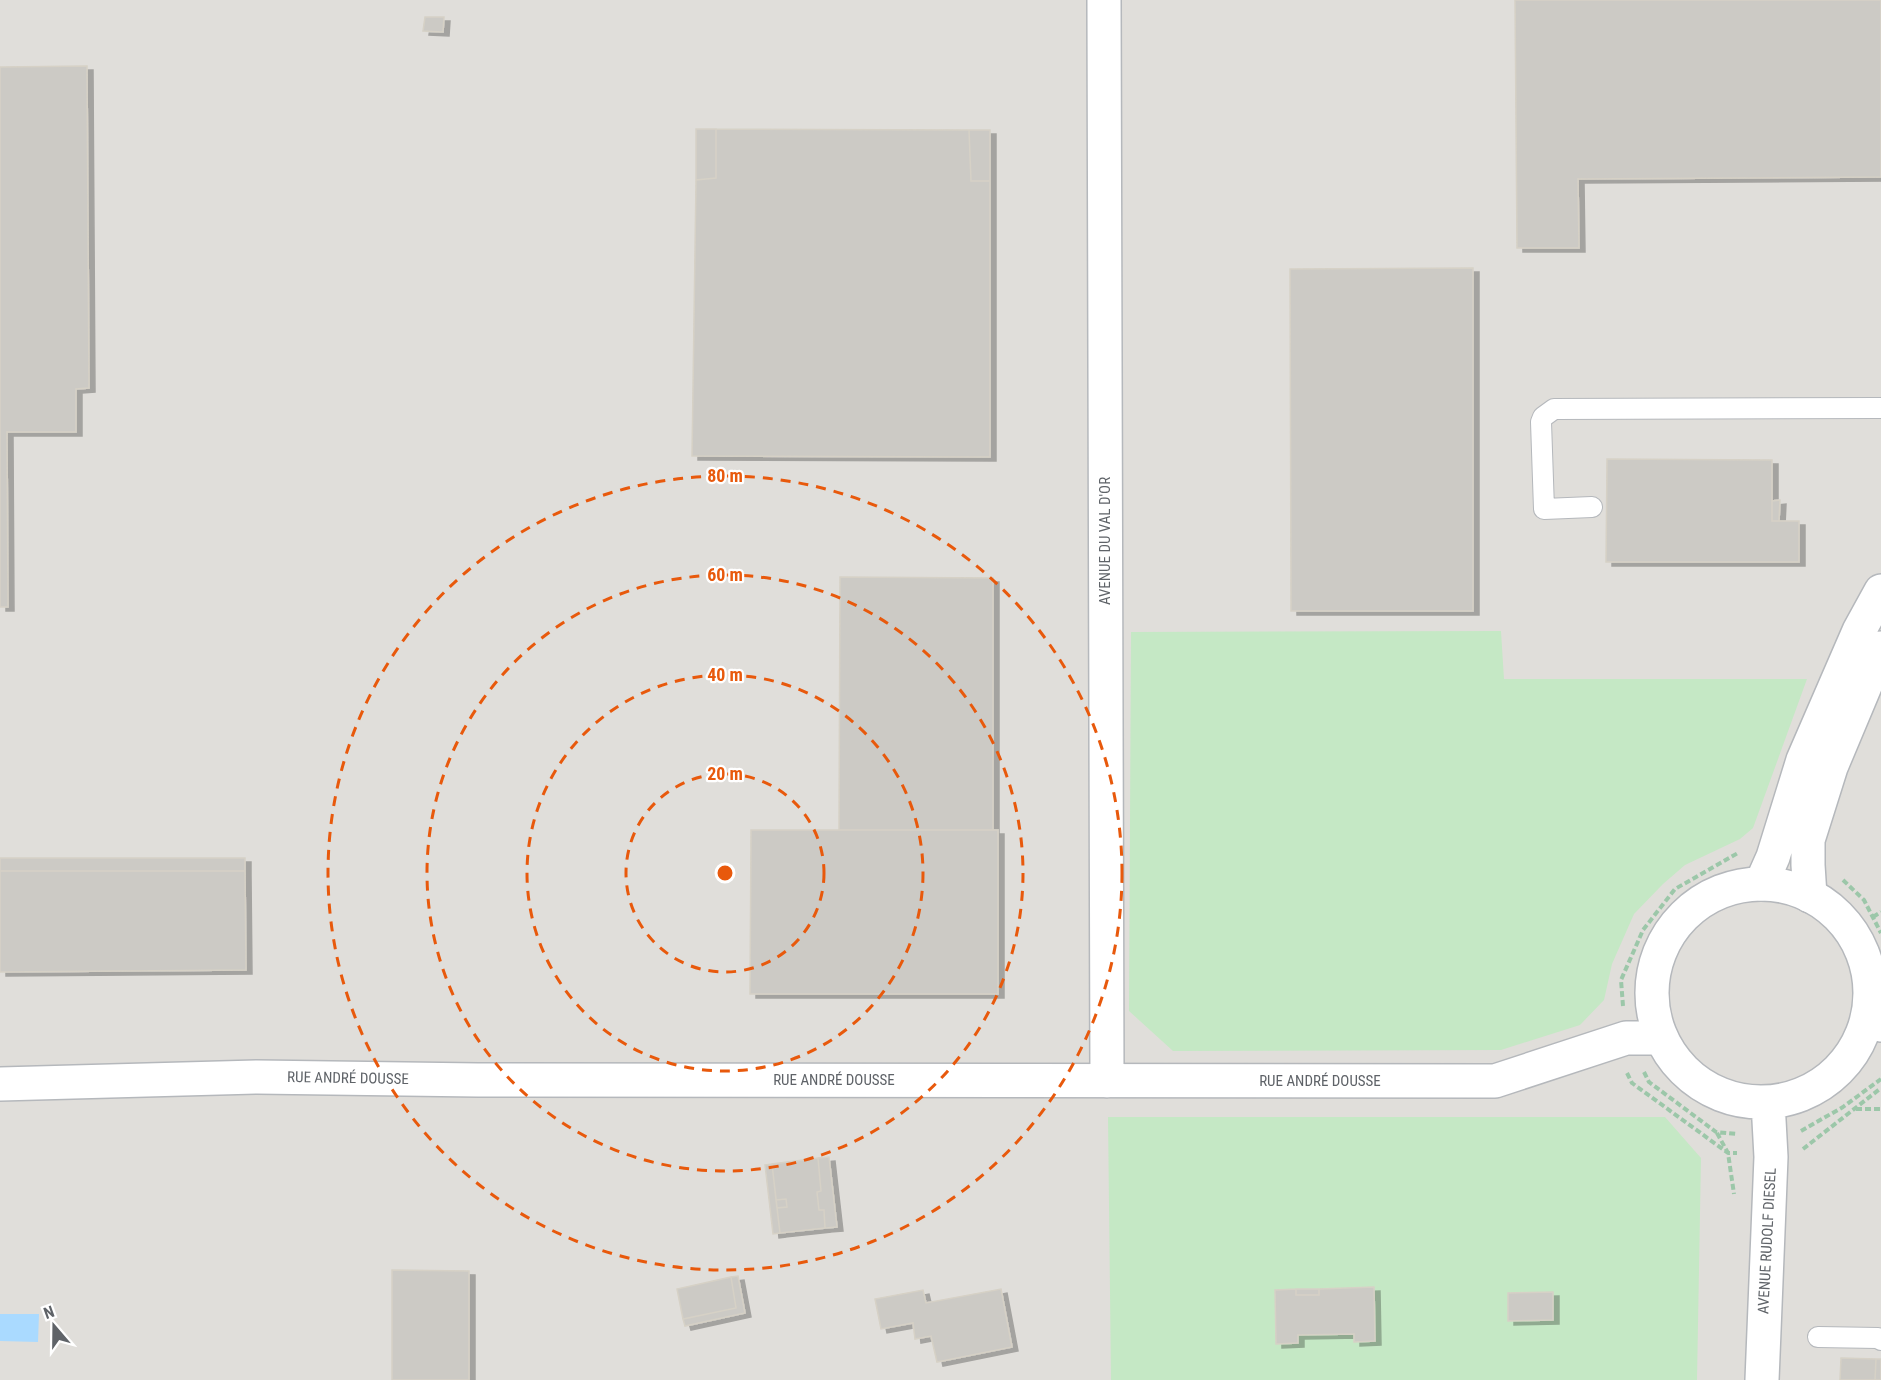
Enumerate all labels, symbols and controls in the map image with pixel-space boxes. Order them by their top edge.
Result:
text: 80 m [707,465,743,486]
street label: AVENUE DU VAL D'OR [1096,477,1114,605]
text: 60 m [707,564,743,585]
text: 40 m [707,664,743,685]
text: 20 m [707,763,743,784]
centre of rings [715,863,735,883]
street label: RUE ANDRÉ DOUSSE [287,1068,409,1088]
street label: RUE ANDRÉ DOUSSE [773,1071,895,1089]
street label: RUE ANDRÉ DOUSSE [1259,1072,1381,1090]
street label: AVENUE RUDOLF DIESEL [1754,1167,1780,1315]
north arrow [24,1296,84,1356]
text: N [41,1302,57,1323]

